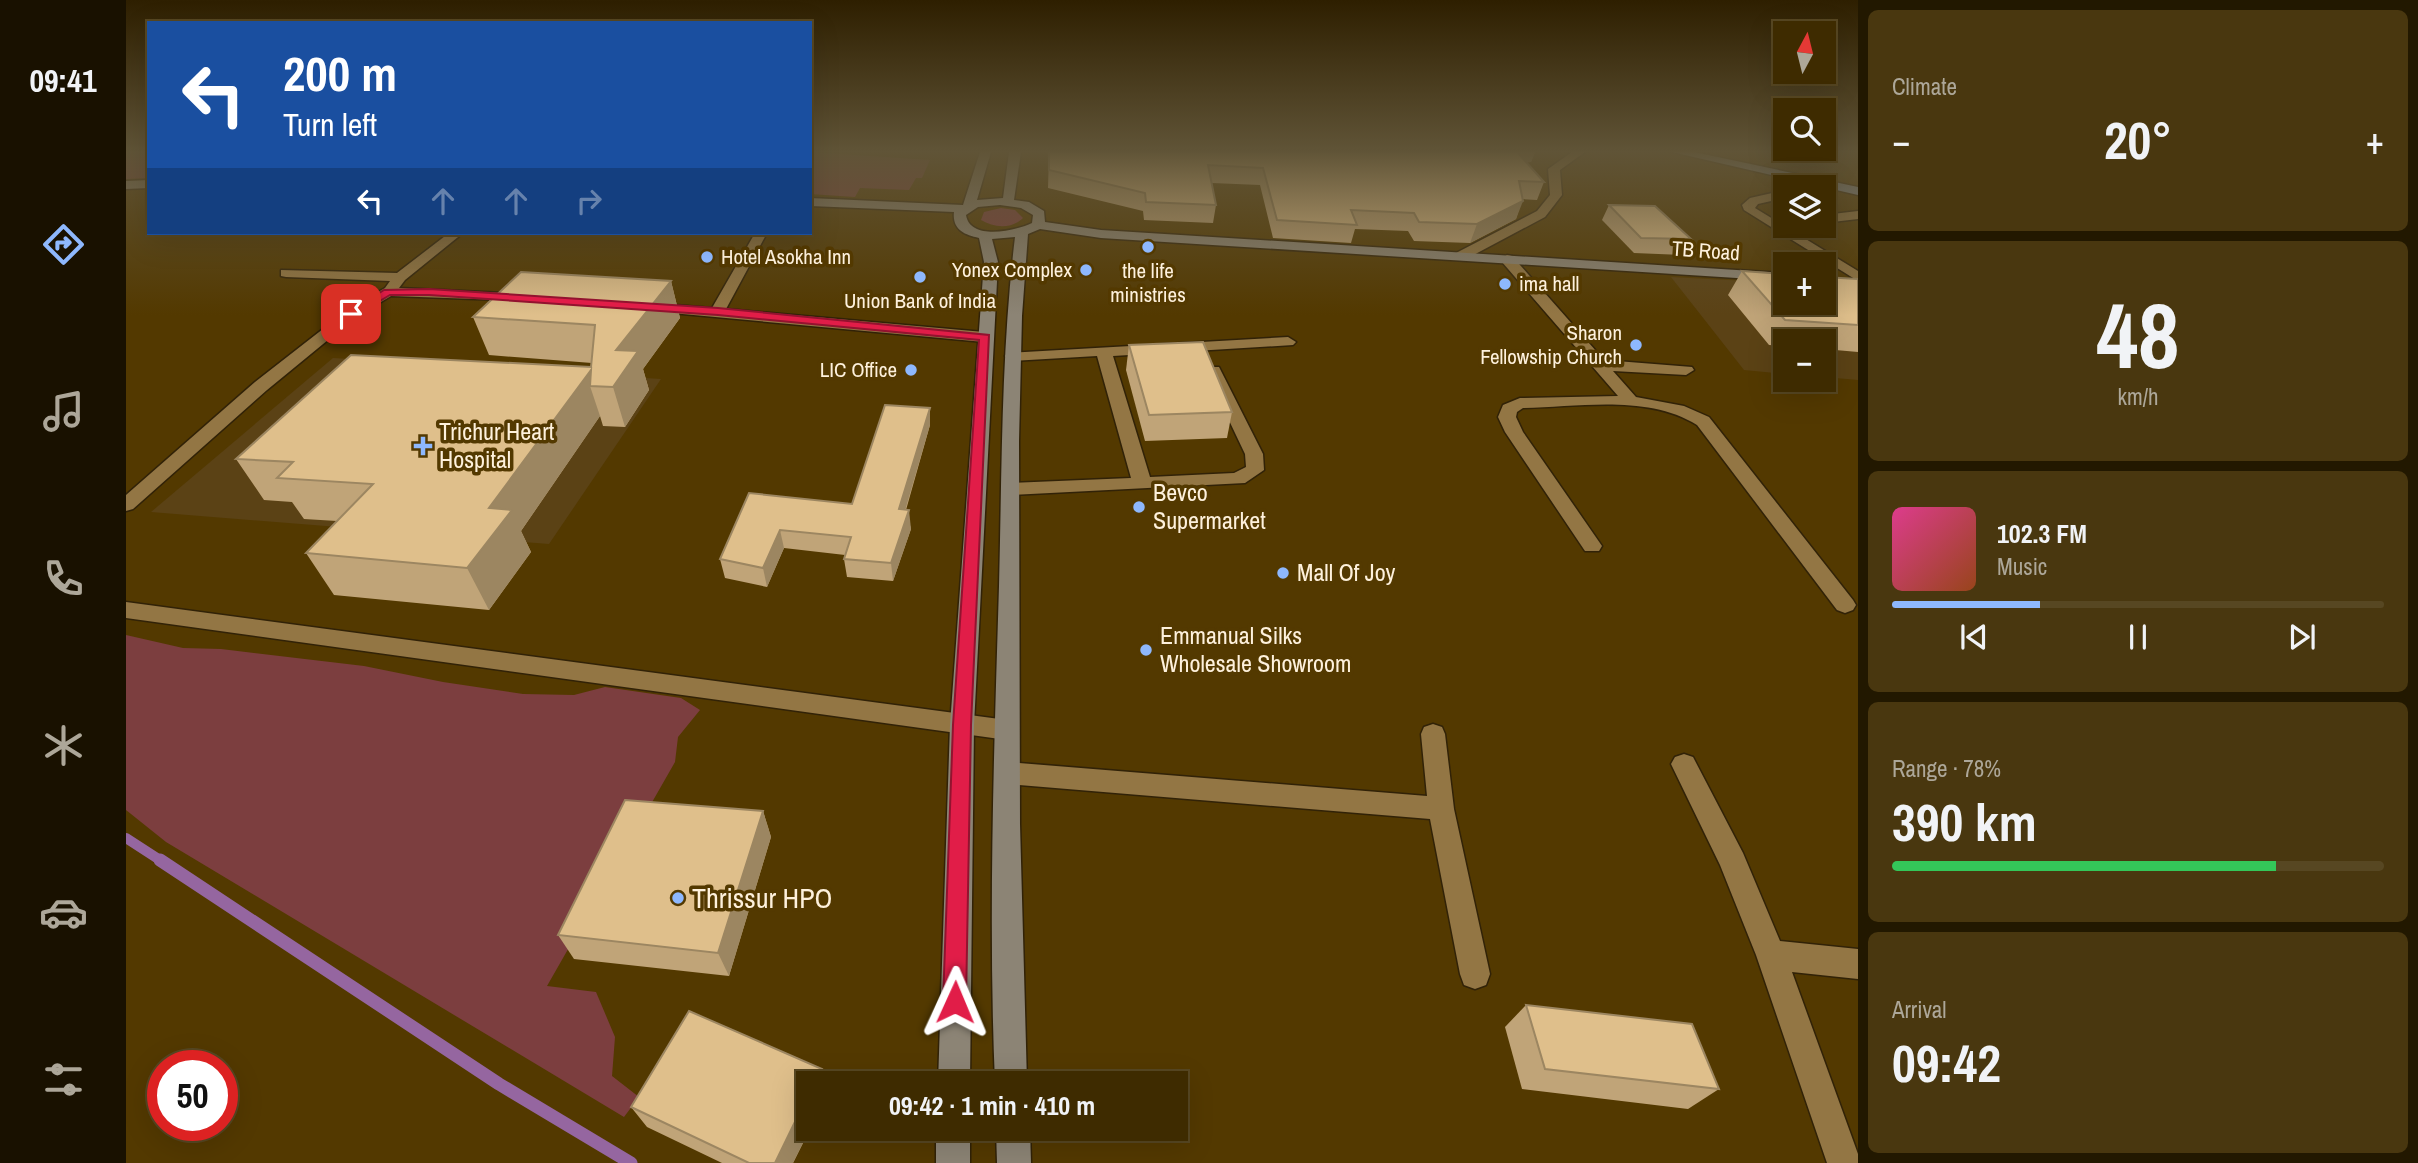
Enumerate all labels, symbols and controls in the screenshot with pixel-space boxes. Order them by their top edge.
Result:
north arrow [1773,21,1836,84]
map controls [1773,21,1836,392]
text: 200 m [283,40,397,106]
icon: left [168,49,259,140]
text: 09:41 [29,59,97,102]
text: Climate [1892,71,1957,102]
button: search [1773,98,1836,161]
text: Turn left [283,103,377,146]
text: 20° [2104,105,2172,175]
text: − [1892,115,1910,166]
text: + [2366,115,2384,166]
button: layers [1773,175,1836,238]
icon: left [351,182,389,220]
icon: ahead [424,182,462,220]
icon: ahead [497,182,535,220]
icon: right [570,182,608,220]
icon: directions [39,220,88,269]
street label: TB Road [1671,234,1741,267]
marker: the life ministries [1140,239,1156,255]
place label: Hotel Asokha Inn [721,242,851,271]
marker: Hotel Asokha Inn [699,249,715,265]
button: + [1773,252,1836,315]
place label: Yonex Complex [952,255,1072,284]
place label: the life ministries [1110,256,1186,309]
marker: Yonex Complex [1078,262,1094,278]
marker: Union Bank of India [912,269,928,285]
place label: ima hall [1519,269,1579,298]
text: 48 [2097,274,2180,396]
marker: ima hall [1497,276,1513,292]
pin [321,284,381,344]
place label: Union Bank of India [844,286,997,315]
icon: arrive [332,295,370,333]
place label: Sharon Fellowship Church [1480,318,1622,371]
button: − [1773,329,1836,392]
marker: Sharon Fellowship Church [1628,337,1644,353]
place label: LIC Office [820,355,897,384]
marker: LIC Office [903,362,919,378]
text: km/h [2118,381,2158,412]
icon: music [39,387,88,436]
place label: Trichur Heart Hospital [439,415,555,475]
marker: Trichur Heart Hospital [413,436,433,456]
place label: Bevco Supermarket [1153,476,1266,536]
marker: Bevco Supermarket [1131,499,1147,515]
text: 102.3 FM [1997,516,2087,551]
text: Music [1997,551,2047,582]
icon: phone [39,554,88,603]
place label: Mall Of Joy [1297,556,1396,588]
marker: Mall Of Joy [1275,565,1291,581]
icon: previous [1955,618,1993,656]
icon: pause [2119,618,2157,656]
icon: next [2283,618,2321,656]
place label: Emmanual Silks Wholesale Showroom [1160,619,1351,679]
marker: Emmanual Silks Wholesale Showroom [1138,642,1154,658]
icon: climate [39,721,88,770]
text: Range · 78% [1892,753,2001,784]
text: 390 km [1892,787,2037,857]
place label: Thrissur HPO [692,879,832,917]
icon: car [39,888,88,937]
marker: Thrissur HPO [670,890,686,906]
position arrow [918,965,992,1039]
text: Arrival [1892,994,1947,1025]
text: 09:42 [1892,1028,2001,1098]
speed limit sign: 50 [147,1050,238,1141]
icon: filters [39,1055,88,1104]
text: 09:42 · 1 min · 410 m [889,1088,1095,1123]

